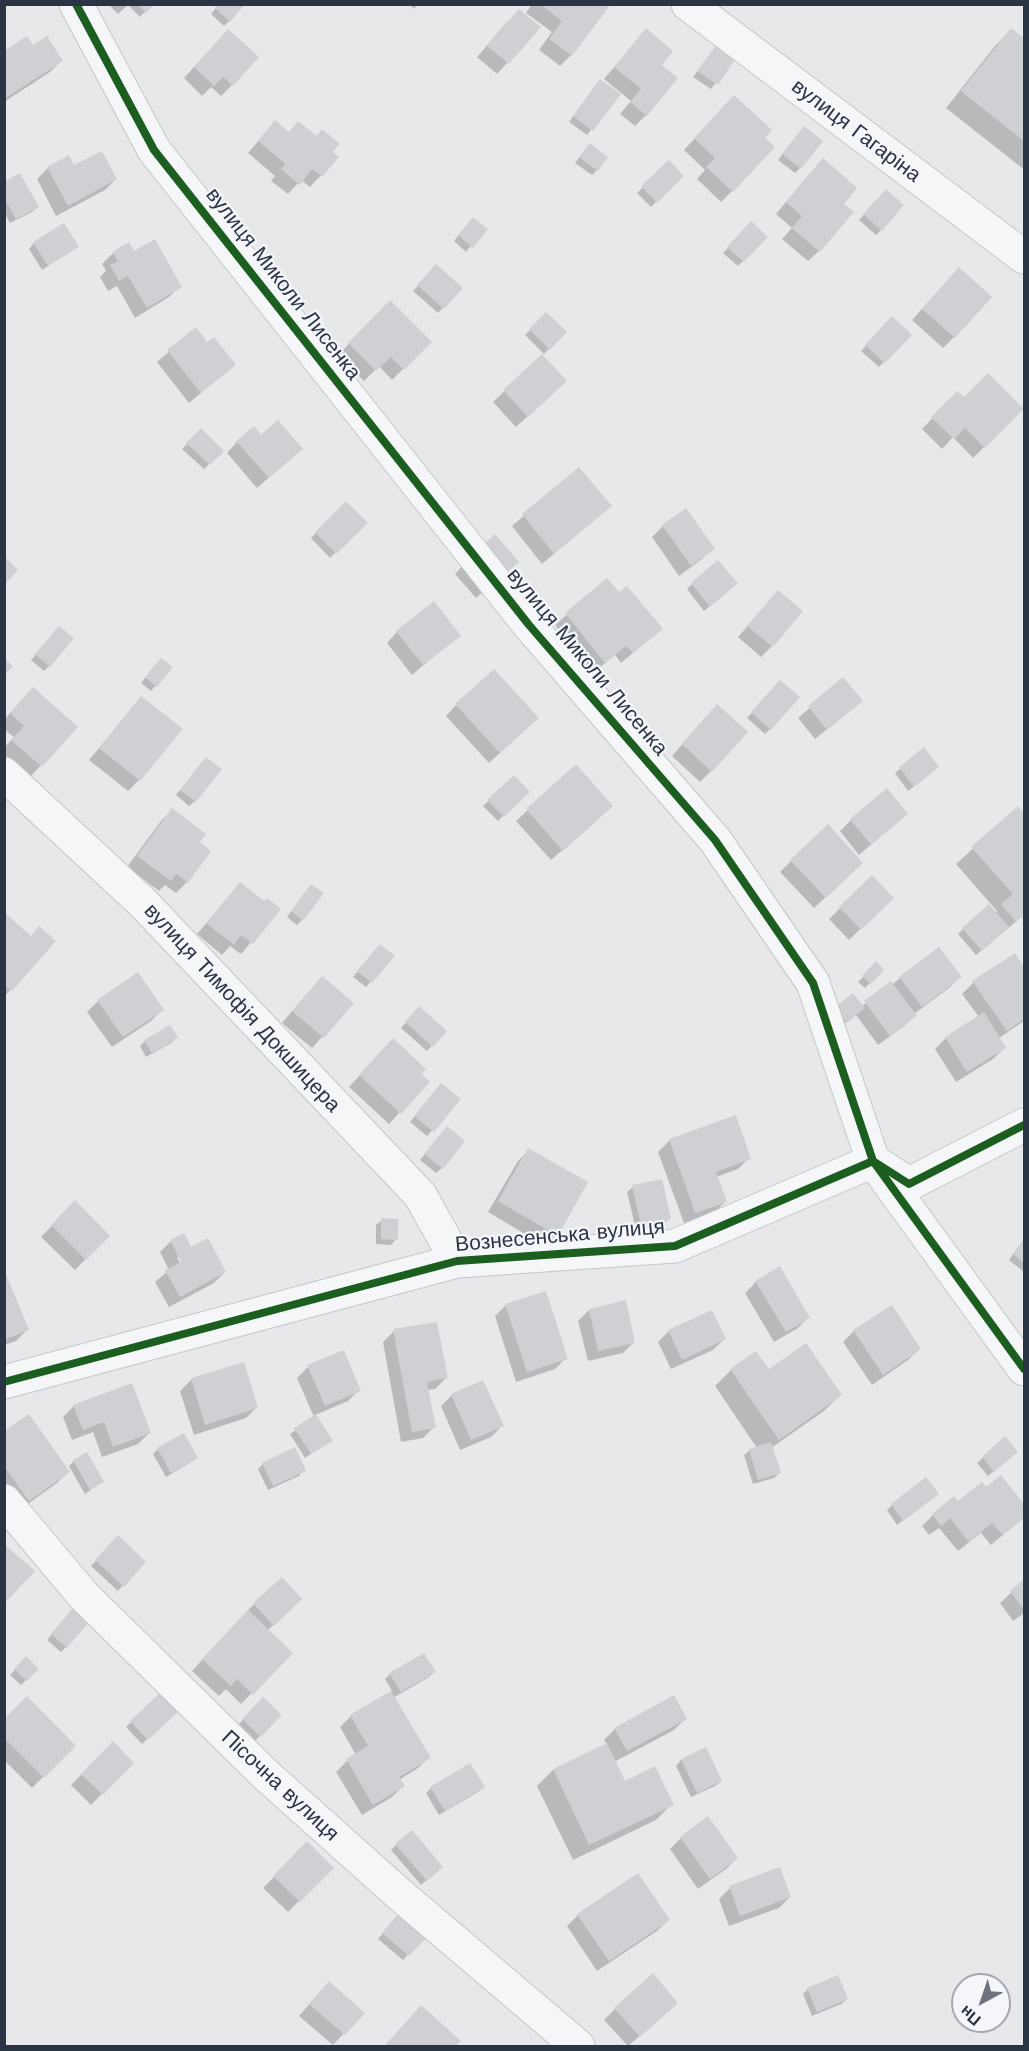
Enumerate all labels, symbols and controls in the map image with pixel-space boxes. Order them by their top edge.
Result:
street label: вулиця Гагаріна [786,74,926,188]
street label: вулиця Миколи Лисенка [200,183,366,385]
street label: вулиця Миколи Лисенка [501,563,673,761]
street label: вулиця Тимофія Докшицера [139,898,345,1118]
street label: Вознесенська вулиця [454,1214,666,1258]
street label: Пісочна вулиця [216,1725,344,1847]
north arrow [951,1973,1011,2033]
text: Пн [956,2002,985,2030]

